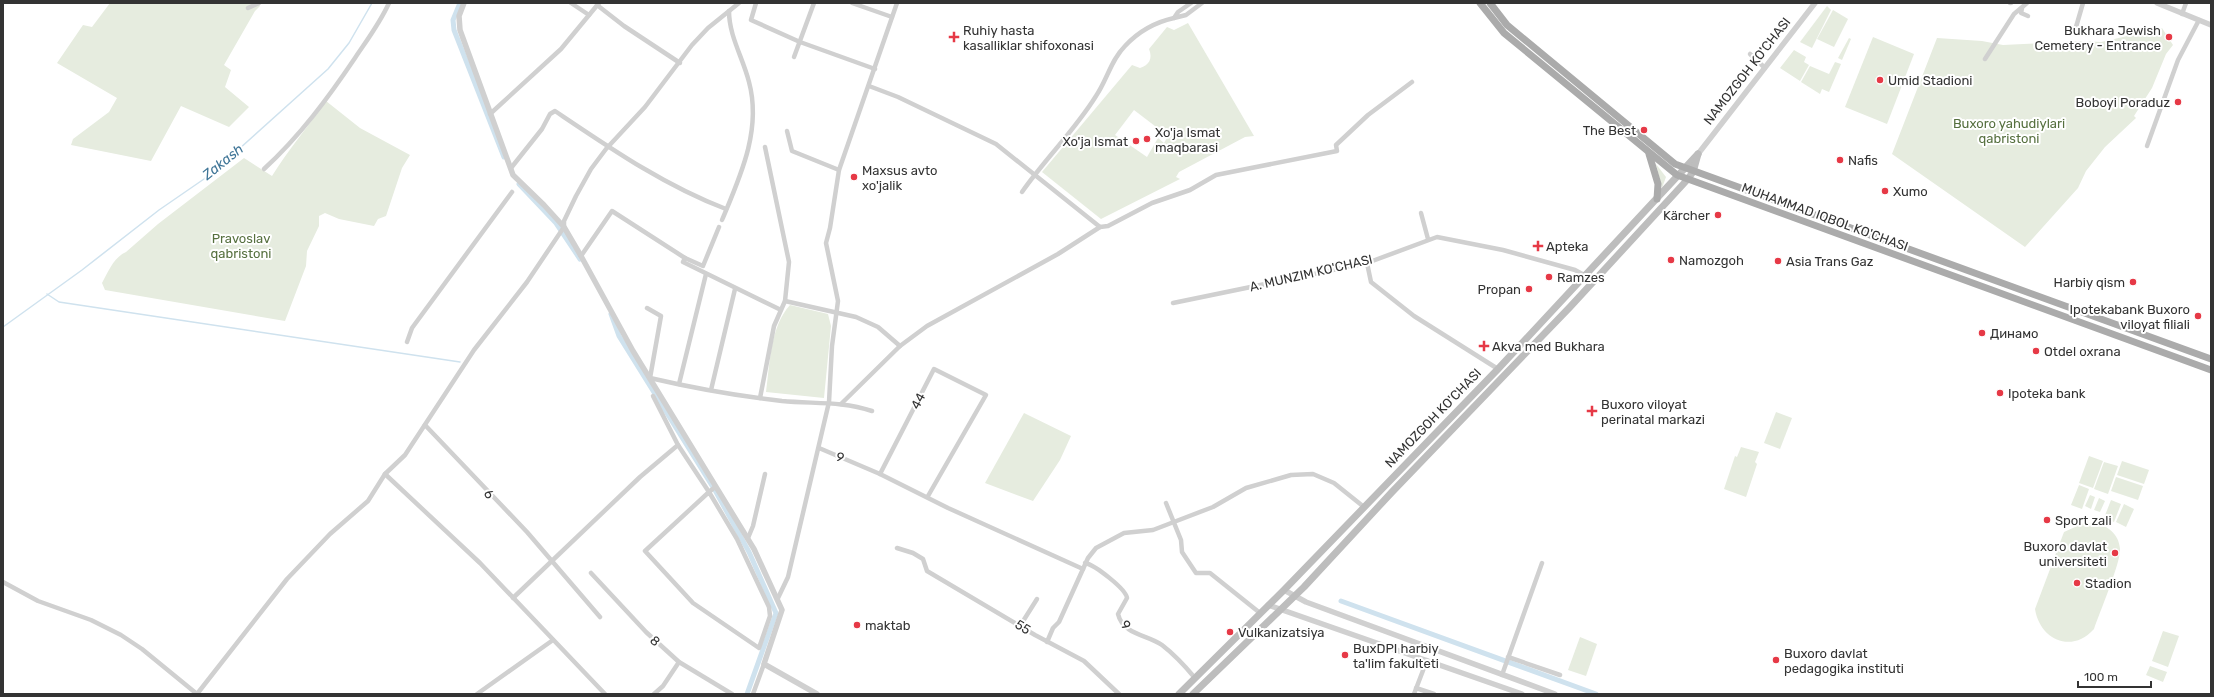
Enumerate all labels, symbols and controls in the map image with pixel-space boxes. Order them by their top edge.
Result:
street label: NAMOZGOH KO'CHASI [1701,14,1793,128]
place label: Ruhiy hasta kasalliklar shifoxonasi [963,23,1094,53]
place label: Bukhara Jewish Cemetery - Entrance [2034,23,2161,53]
marker: Ruhiy hasta kasalliklar shifoxonasi [948,31,960,43]
marker: Bukhara Jewish Cemetery - Entrance [2164,32,2174,42]
place label: Umid Stadioni [1888,73,1972,88]
marker: Umid Stadioni [1875,75,1885,85]
place label: Boboyi Poraduz [2076,95,2170,110]
marker: Boboyi Poraduz [2173,97,2183,107]
park label: Buxoro yahudiylari qabristoni [1953,116,2065,146]
place label: The Best [1583,123,1636,138]
place label: Xo'ja Ismat maqbarasi [1155,125,1220,155]
marker: The Best [1639,125,1649,135]
place label: Xo'ja Ismat [1063,134,1128,149]
marker: Xo'ja Ismat maqbarasi [1142,134,1152,144]
marker: Xo'ja Ismat [1131,136,1141,146]
water label: Zakash [198,140,247,184]
place label: Nafis [1848,153,1878,168]
marker: Nafis [1835,155,1845,165]
place label: Maxsus avto xo'jalik [862,163,938,193]
marker: Maxsus avto xo'jalik [849,172,859,182]
street label: MUHAMMAD IQBOL KO'CHASI [1740,180,1910,254]
place label: Xumo [1893,184,1928,199]
marker: Xumo [1880,186,1890,196]
place label: Kärcher [1663,208,1710,223]
marker: Kärcher [1713,210,1723,220]
park label: Pravoslav qabristoni [211,231,271,261]
place label: Apteka [1546,239,1589,254]
marker: Apteka [1533,241,1543,251]
street label: A. MUNZIM KO'CHASI [1248,252,1374,294]
place label: Namozgoh [1679,253,1744,269]
place label: Asia Trans Gaz [1786,254,1874,269]
marker: Namozgoh [1666,255,1676,265]
marker: Asia Trans Gaz [1773,256,1783,266]
place label: Ramzes [1557,270,1605,285]
marker: Ramzes [1544,272,1554,282]
place label: Harbiy qism [2054,275,2125,290]
marker: Harbiy qism [2128,277,2138,287]
place label: Propan [1478,282,1521,297]
marker: Propan [1524,284,1534,294]
place label: Ipotekabank Buxoro viloyat filiali [2070,302,2190,332]
marker: Ipotekabank Buxoro viloyat filiali [2193,311,2203,321]
place label: Динамо [1990,326,2039,341]
marker: Динамо [1977,328,1987,338]
place label: Akva med Bukhara [1492,339,1605,354]
marker: Akva med Bukhara [1479,341,1489,351]
place label: Otdel oxrana [2044,344,2121,359]
marker: Otdel oxrana [2031,346,2041,356]
street label: NAMOZGOH KO'CHASI [1382,365,1484,471]
place label: Ipoteka bank [2008,386,2086,401]
marker: Ipoteka bank [1995,388,2005,398]
street label: 44 [908,390,928,412]
place label: Buxoro viloyat perinatal markazi [1601,397,1705,427]
marker: Buxoro viloyat perinatal markazi [1586,405,1598,417]
street label: 9 [834,449,847,466]
street label: 6 [481,486,497,502]
place label: Sport zali [2055,513,2112,528]
marker: Sport zali [2042,515,2052,525]
place label: Buxoro davlat universiteti [2023,539,2107,569]
marker: Buxoro davlat universiteti [2110,548,2120,558]
place label: Stadion [2085,576,2132,591]
marker: Stadion [2072,578,2082,588]
street label: 55 [1012,617,1034,638]
street label: 9 [1118,617,1134,633]
place label: maktab [865,618,911,633]
marker: maktab [852,620,862,630]
place label: Vulkanizatsiya [1238,625,1325,640]
marker: Vulkanizatsiya [1225,627,1235,637]
street label: 8 [647,633,663,649]
place label: BuxDPI harbiy ta'lim fakulteti [1353,641,1439,671]
place label: Buxoro davlat pedagogika instituti [1784,646,1904,677]
marker: BuxDPI harbiy ta'lim fakulteti [1340,650,1350,660]
marker: Buxoro davlat pedagogika instituti [1771,655,1781,665]
scale bar [2078,663,2151,689]
text: 100 m [2084,670,2118,684]

